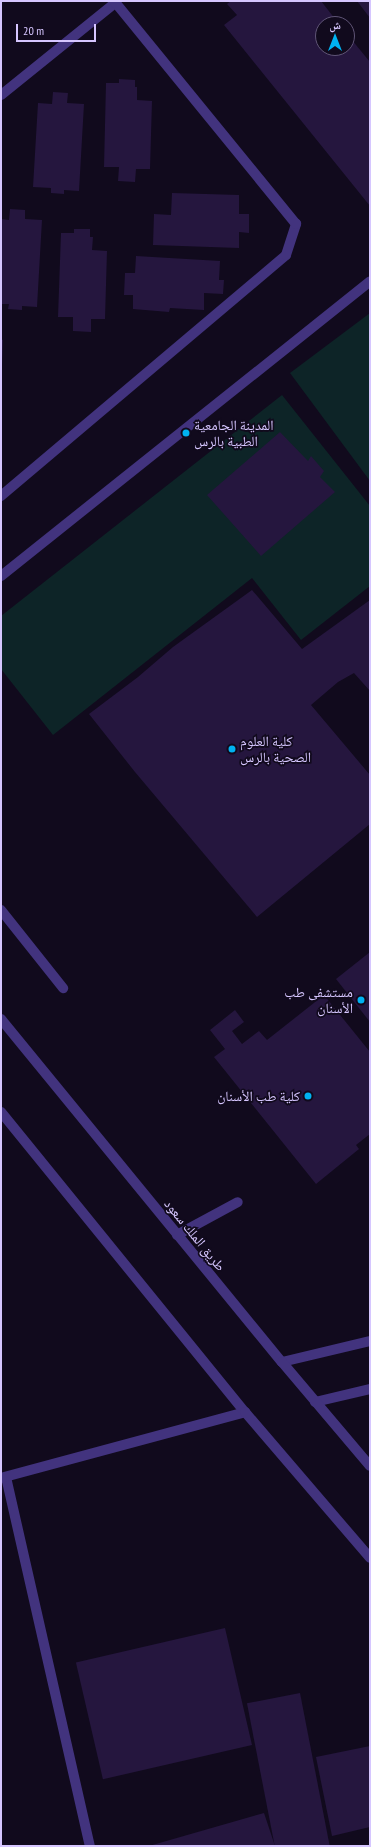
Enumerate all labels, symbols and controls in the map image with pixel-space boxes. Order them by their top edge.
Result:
scale bar [18,16,98,42]
north arrow [315,16,355,56]
text: ش [329,18,341,32]
text: 20 m [23,23,44,38]
place label: المدينة الجامعية الطبية بالرس [194,417,274,450]
marker: المدينة الجامعية الطبية بالرس [181,428,191,438]
place label: كلية العلوم الصحية بالرس [240,733,311,766]
marker: كلية العلوم الصحية بالرس [227,744,237,754]
place label: مستشفى طب الأسنان [284,984,353,1016]
marker: مستشفى طب الأسنان [356,995,366,1005]
place label: كلية طب الأسنان [217,1088,300,1104]
marker: كلية طب الأسنان [303,1091,313,1101]
street label: طريق الملك سعود [161,1196,229,1274]

